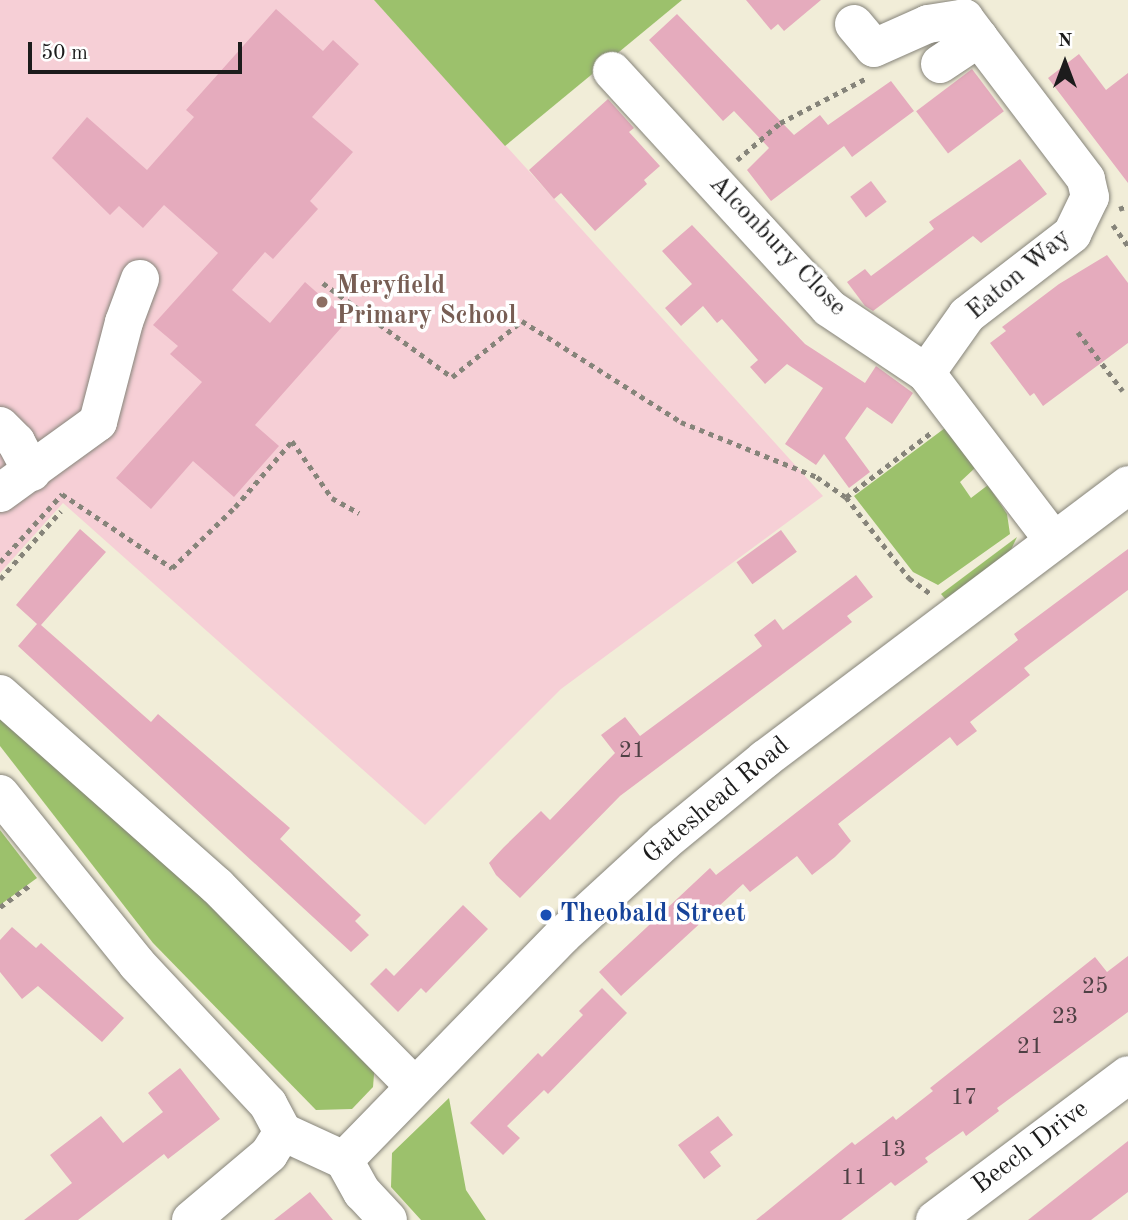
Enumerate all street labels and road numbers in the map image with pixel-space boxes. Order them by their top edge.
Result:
street label: Alconbury Close [702,169,852,323]
street label: Eaton Way [961,223,1077,327]
street label: Gateshead Road [637,731,797,871]
street label: Beech Drive [967,1094,1095,1202]

